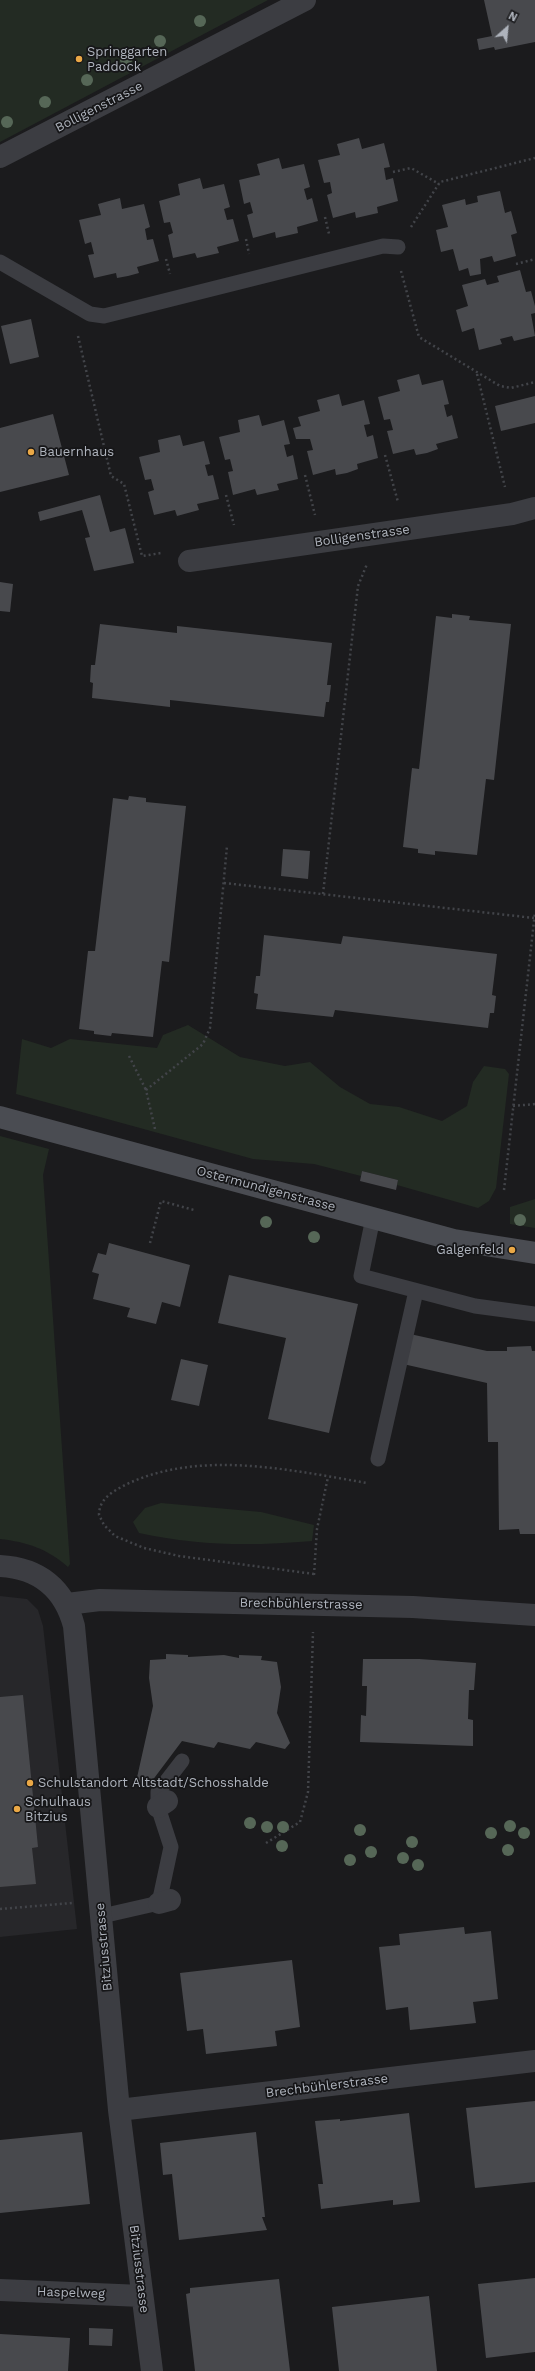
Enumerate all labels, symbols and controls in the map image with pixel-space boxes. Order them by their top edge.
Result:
north arrow [487,8,527,48]
text: N [506,9,519,25]
place label: Springgarten Paddock [87,44,167,75]
marker: Springgarten Paddock [74,54,84,64]
street label: Bolligenstrasse [53,78,145,136]
place label: Bauernhaus [39,444,114,460]
marker: Bauernhaus [26,447,36,457]
street label: Bolligenstrasse [313,522,411,550]
street label: Ostermundigenstrasse [195,1163,337,1215]
place label: Galgenfeld [436,1242,504,1258]
marker: Galgenfeld [507,1245,517,1255]
street label: Brechbühlerstrasse [239,1595,363,1613]
place label: Schulstandort Altstadt/Schosshalde [38,1775,269,1791]
marker: Schulstandort Altstadt/Schosshalde [25,1778,35,1788]
place label: Schulhaus Bitzius [25,1794,91,1825]
marker: Schulhaus Bitzius [12,1804,22,1814]
street label: Bitziusstrasse [92,1902,116,1992]
street label: Brechbühlerstrasse [265,2071,389,2101]
street label: Bitziusstrasse [126,2224,152,2314]
street label: Haspelweg [37,2284,105,2302]

